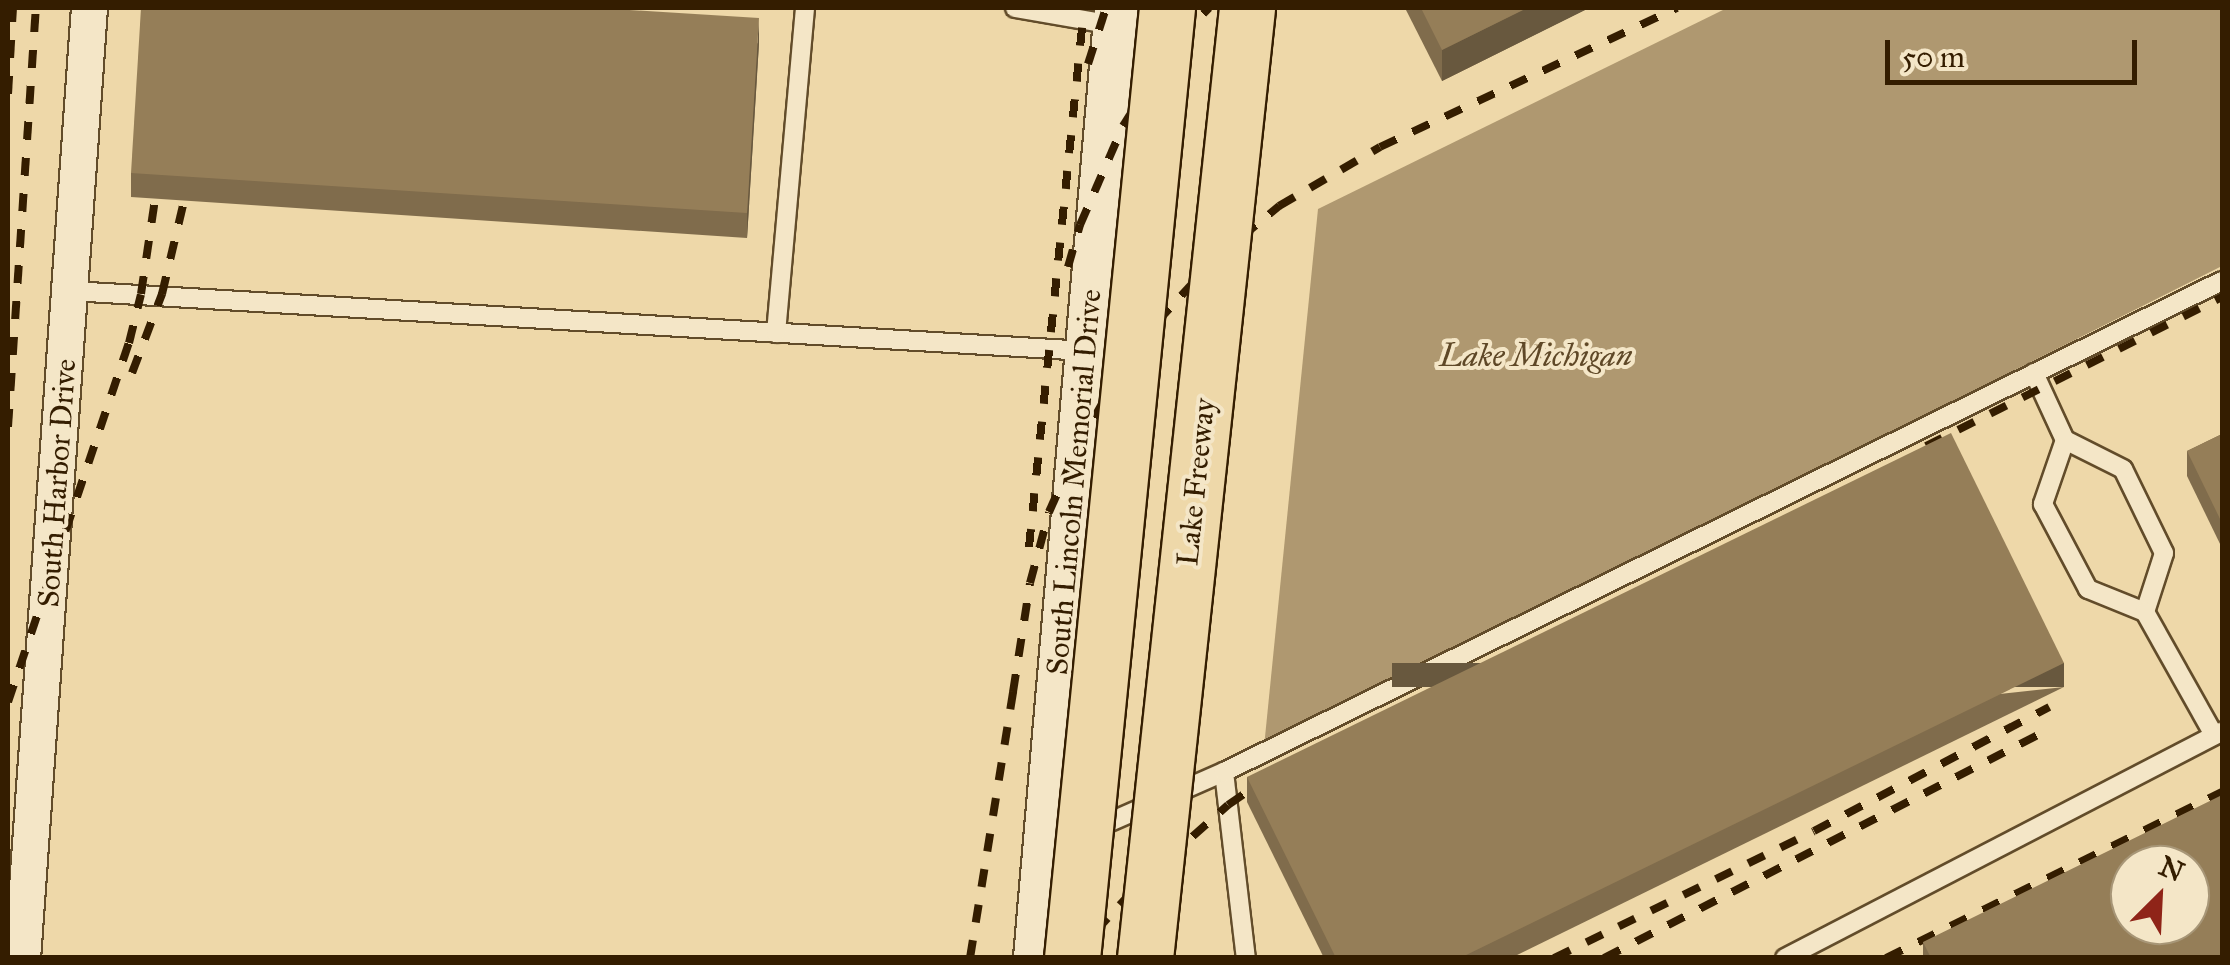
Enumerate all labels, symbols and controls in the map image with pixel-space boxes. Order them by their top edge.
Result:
scale bar [1890,20,2142,82]
text: 50 m [1902,39,1965,75]
street label: South Lincoln Memorial Drive [1039,288,1109,676]
water label: Lake Michigan [1440,337,1632,375]
street label: South Harbor Drive [30,357,84,609]
street label: Lake Freeway [1169,396,1223,568]
north arrow [2110,845,2210,945]
text: N [2154,848,2190,890]

